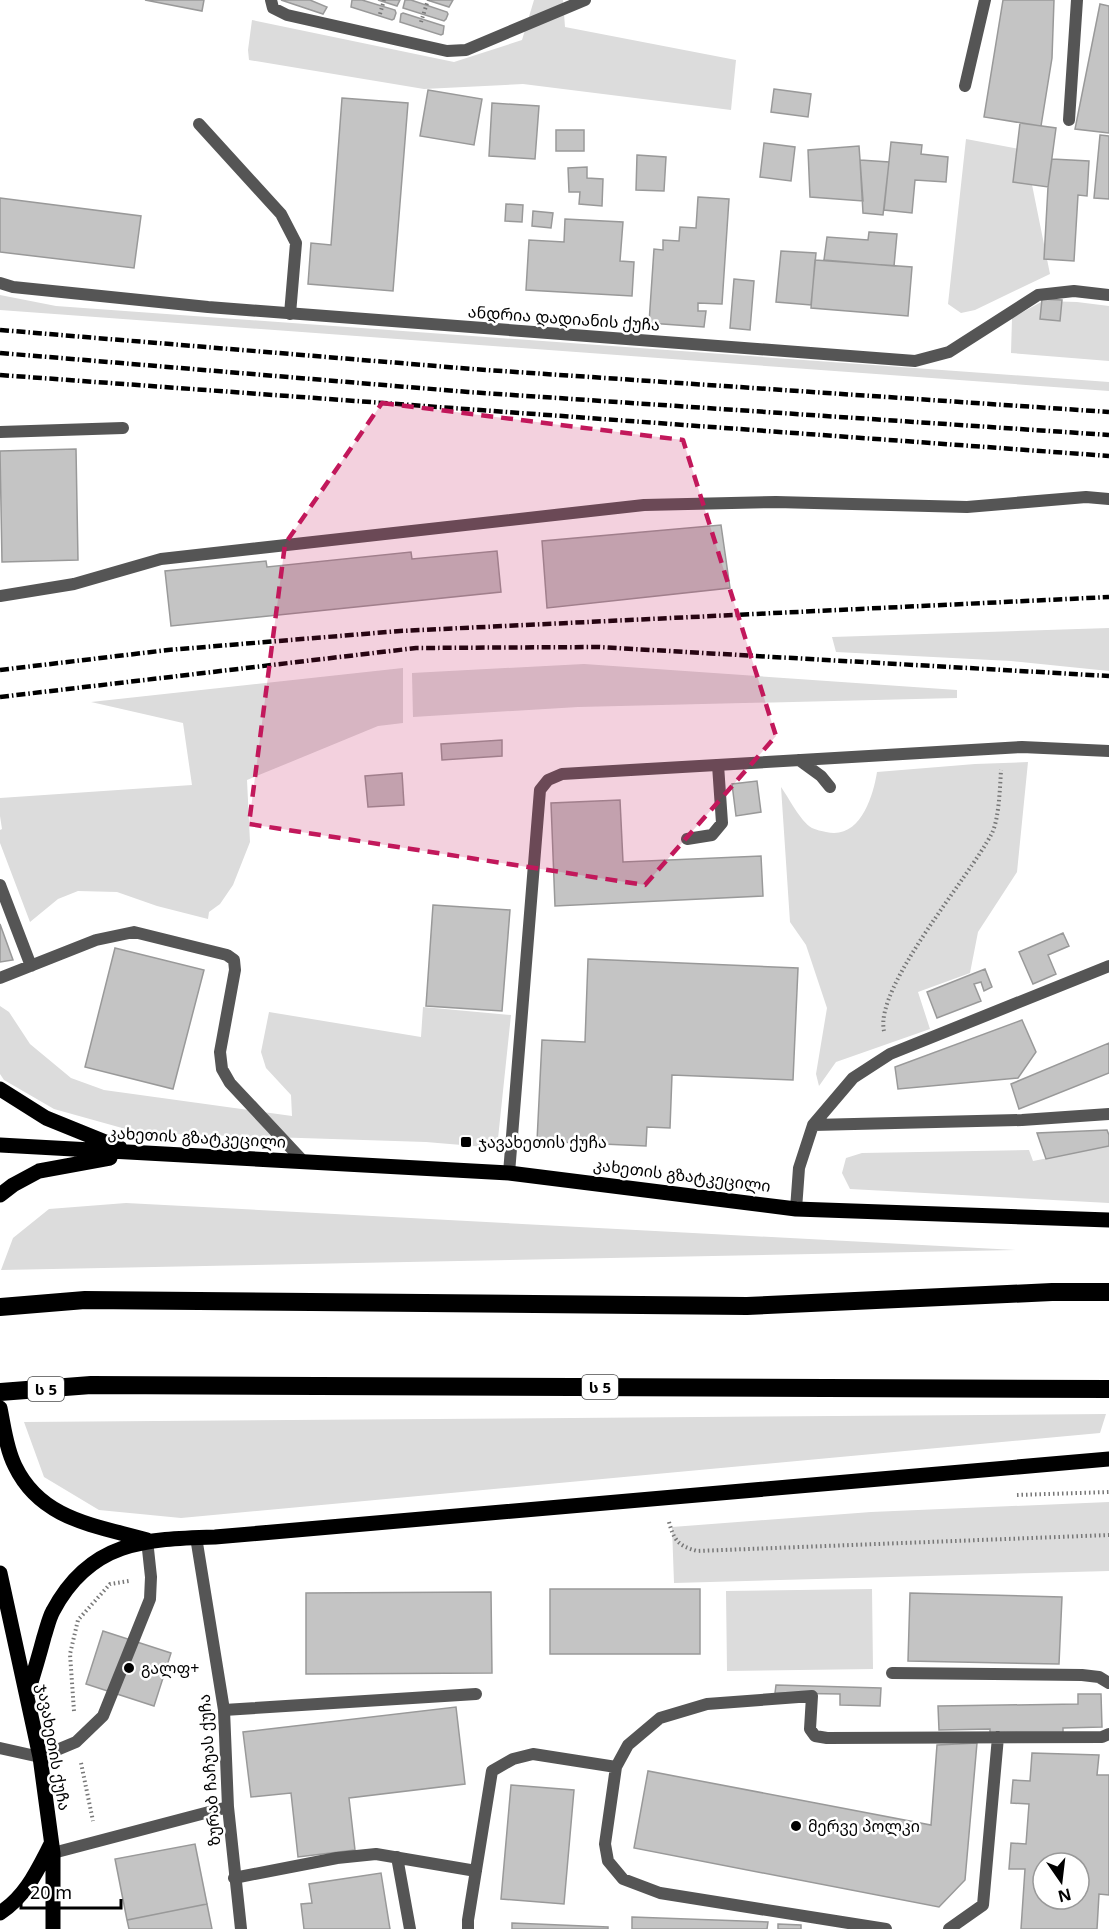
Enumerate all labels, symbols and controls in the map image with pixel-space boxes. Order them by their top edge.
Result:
street label: ანდრია დადიანის ქუჩა [467,300,661,336]
street label: კახეთის გზატკეცილი [107,1121,287,1153]
place label: ჯავახეთის ქუჩა [478,1131,607,1153]
marker: ჯავახეთის ქუჩა [459,1135,473,1149]
street label: კახეთის გზატკეცილი [592,1153,772,1197]
road number: ს 5 [582,1375,618,1399]
road number: ს 5 [28,1377,64,1401]
place label: გალფ+ [141,1657,199,1679]
marker: გალფ+ [122,1661,136,1675]
street label: ჯავახეთის ქუჩა [32,1682,76,1812]
street label: ზურაბ ჩაჩუას ქუჩა [193,1693,225,1847]
place label: მერვე პოლკი [808,1815,920,1837]
marker: მერვე პოლკი [789,1819,803,1833]
north arrow [1031,1851,1091,1911]
scale bar [21,1872,122,1910]
text: 20 m [30,1880,72,1904]
text: N [1056,1883,1074,1908]

